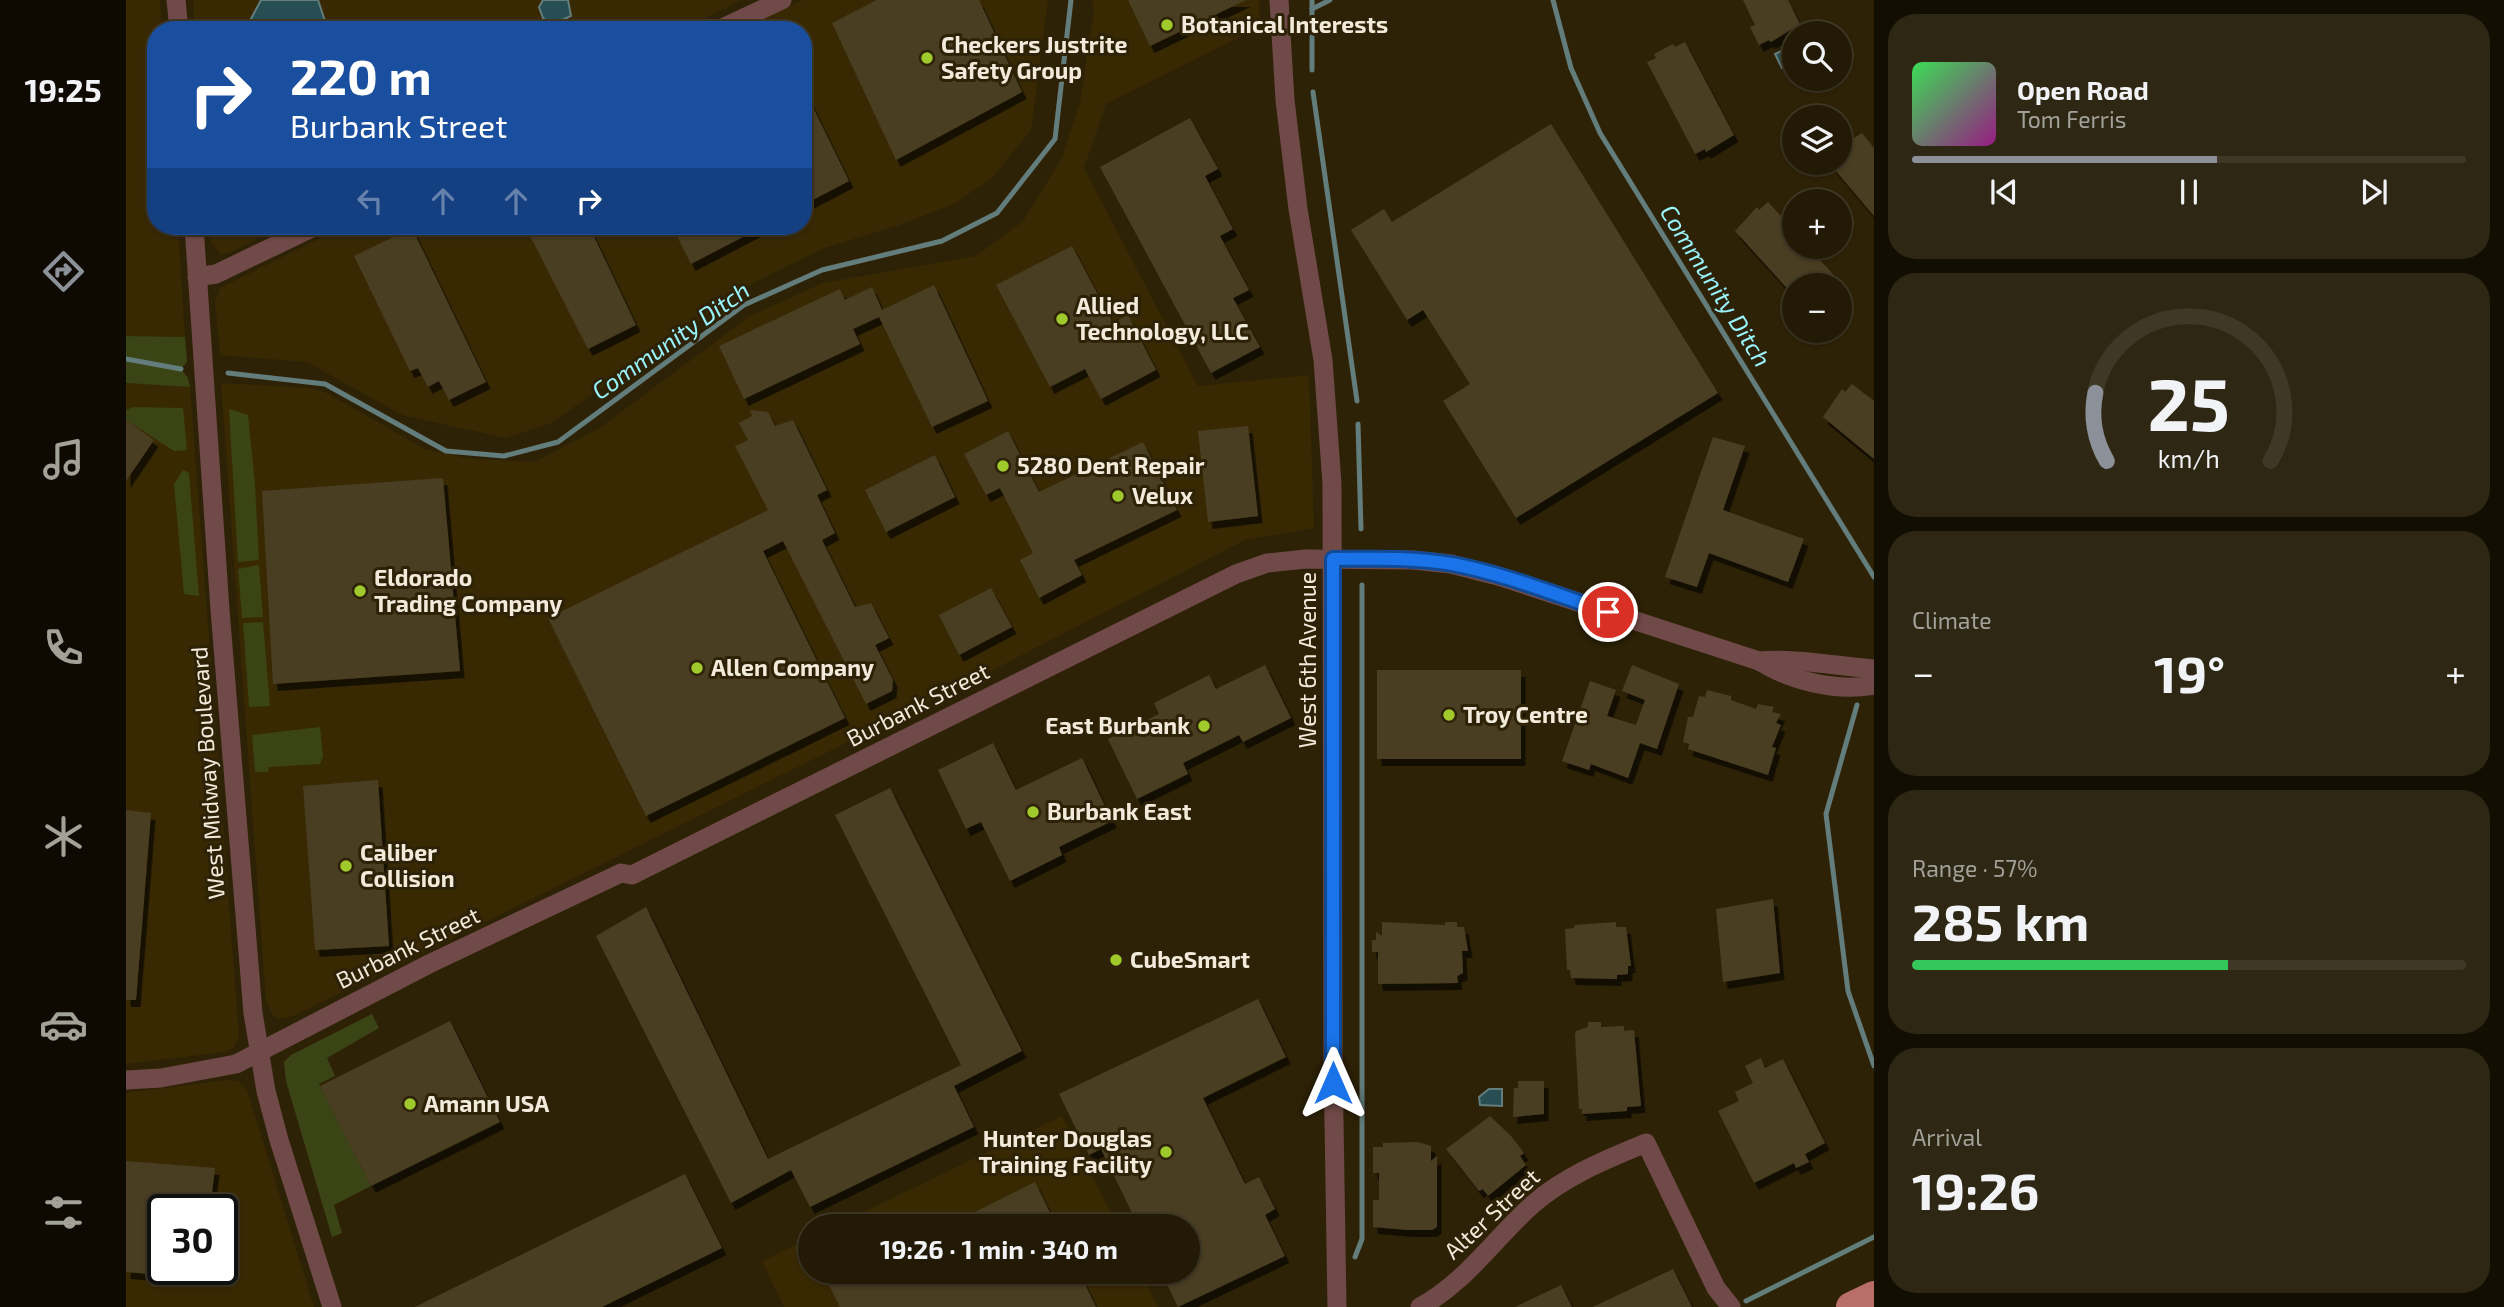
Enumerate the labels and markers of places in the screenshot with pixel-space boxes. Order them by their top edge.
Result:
place label: Botanical Interests [1181,10,1388,38]
marker: Botanical Interests [1159,17,1175,33]
place label: Checkers Justrite Safety Group [941,30,1127,84]
marker: Checkers Justrite Safety Group [919,50,935,66]
place label: Allied Technology, LLC [1076,291,1249,345]
marker: Allied Technology, LLC [1054,311,1070,327]
place label: 5280 Dent Repair [1017,451,1205,479]
marker: 5280 Dent Repair [995,458,1011,474]
place label: Velux [1132,481,1193,509]
marker: Velux [1110,488,1126,504]
place label: Eldorado Trading Company [374,563,562,617]
pin [1578,582,1638,642]
marker: Eldorado Trading Company [352,583,368,599]
place label: Allen Company [711,653,874,681]
marker: Allen Company [689,660,705,676]
place label: Troy Centre [1463,700,1588,728]
marker: Troy Centre [1441,707,1457,723]
place label: East Burbank [1045,711,1190,739]
marker: East Burbank [1196,718,1212,734]
place label: Burbank East [1047,797,1192,825]
marker: Burbank East [1025,804,1041,820]
place label: Caliber Collision [360,838,454,892]
marker: Caliber Collision [338,858,354,874]
place label: CubeSmart [1130,945,1250,973]
marker: CubeSmart [1108,952,1124,968]
place label: Amann USA [424,1089,549,1117]
marker: Amann USA [402,1096,418,1112]
place label: Hunter Douglas Training Facility [979,1124,1152,1178]
marker: Hunter Douglas Training Facility [1158,1144,1174,1160]

